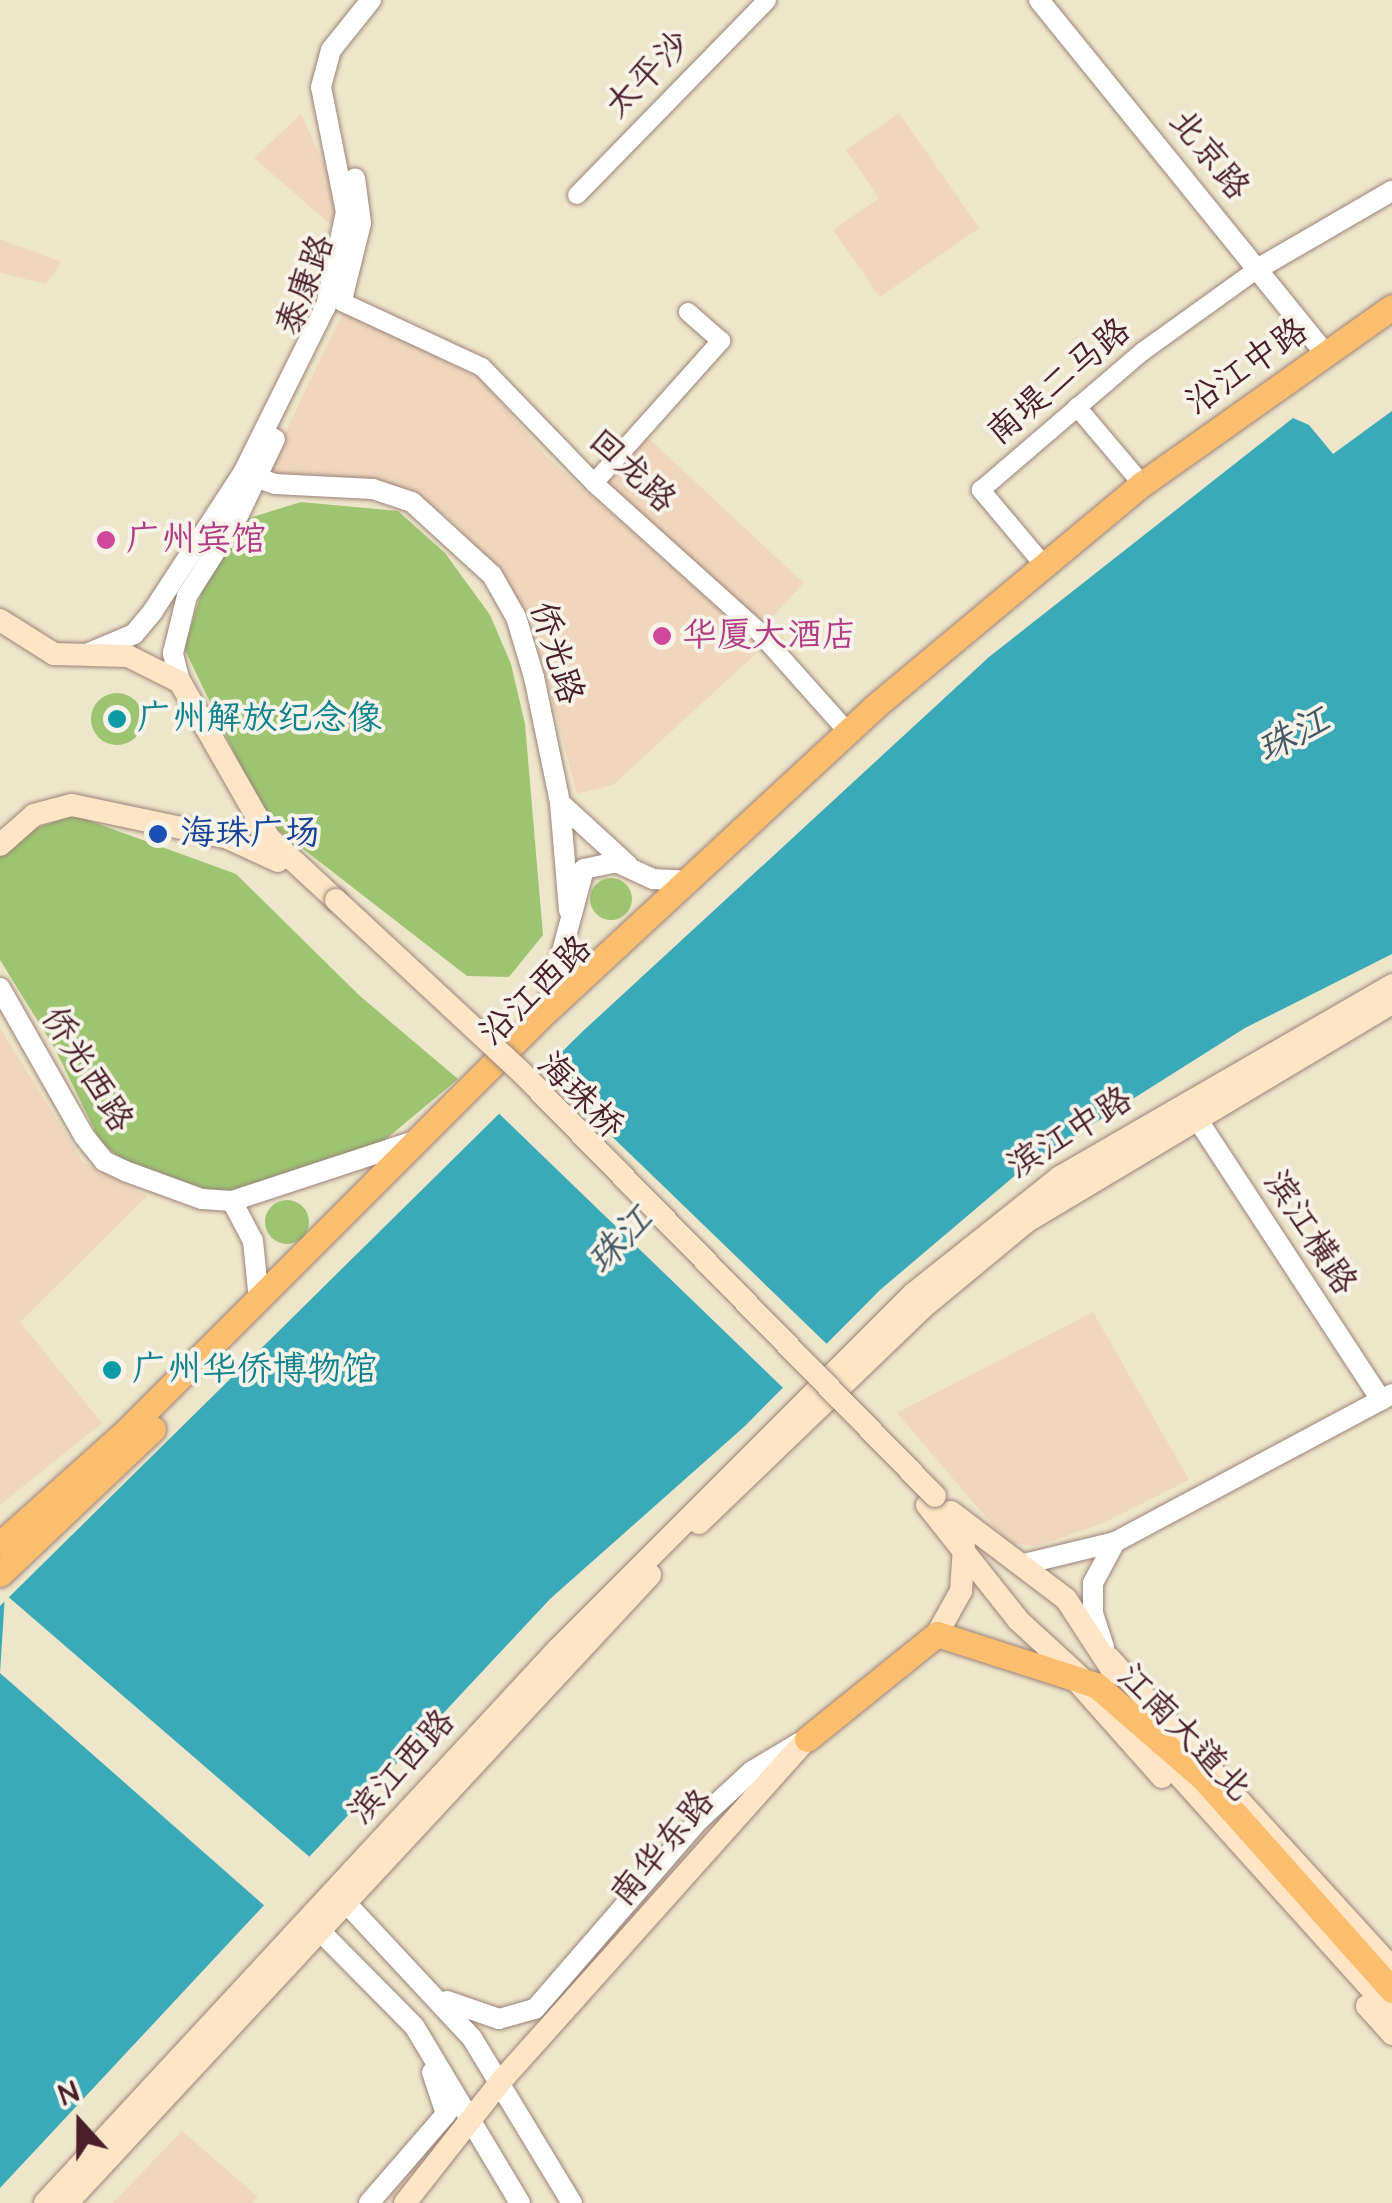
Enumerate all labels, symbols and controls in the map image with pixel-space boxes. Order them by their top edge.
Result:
street label: 太平沙 [596,23,700,127]
street label: 北京路 [1160,101,1258,209]
street label: 泰康路 [268,228,344,342]
street label: 南堤二马路 [978,310,1140,454]
street label: 沿江中路 [1178,310,1316,424]
street label: 回龙路 [579,420,685,522]
place label: 广州宾馆 [126,519,266,561]
marker: 广州宾馆 [95,529,117,551]
street label: 侨光路 [521,597,591,709]
place label: 华厦大酒店 [682,615,857,657]
marker: 华厦大酒店 [651,625,673,647]
place label: 广州解放纪念像 [137,698,382,740]
water label: 珠江 [1250,698,1338,774]
marker: 广州解放纪念像 [106,708,128,730]
place label: 海珠广场 [180,813,320,855]
marker: 海珠广场 [145,821,171,847]
street label: 沿江西路 [471,927,601,1055]
street label: 侨光西路 [32,1000,142,1140]
street label: 海珠桥 [528,1044,632,1148]
street label: 滨江中路 [1000,1078,1140,1188]
street label: 滨江横路 [1254,1163,1366,1303]
water label: 珠江 [578,1198,664,1284]
place label: 广州华侨博物馆 [132,1349,377,1391]
marker: 广州华侨博物馆 [101,1359,123,1381]
street label: 江南大道北 [1108,1655,1260,1811]
street label: 滨江西路 [340,1701,464,1833]
street label: 南华东路 [602,1781,724,1915]
north arrow [30,2073,130,2173]
text: N [54,2073,84,2116]

